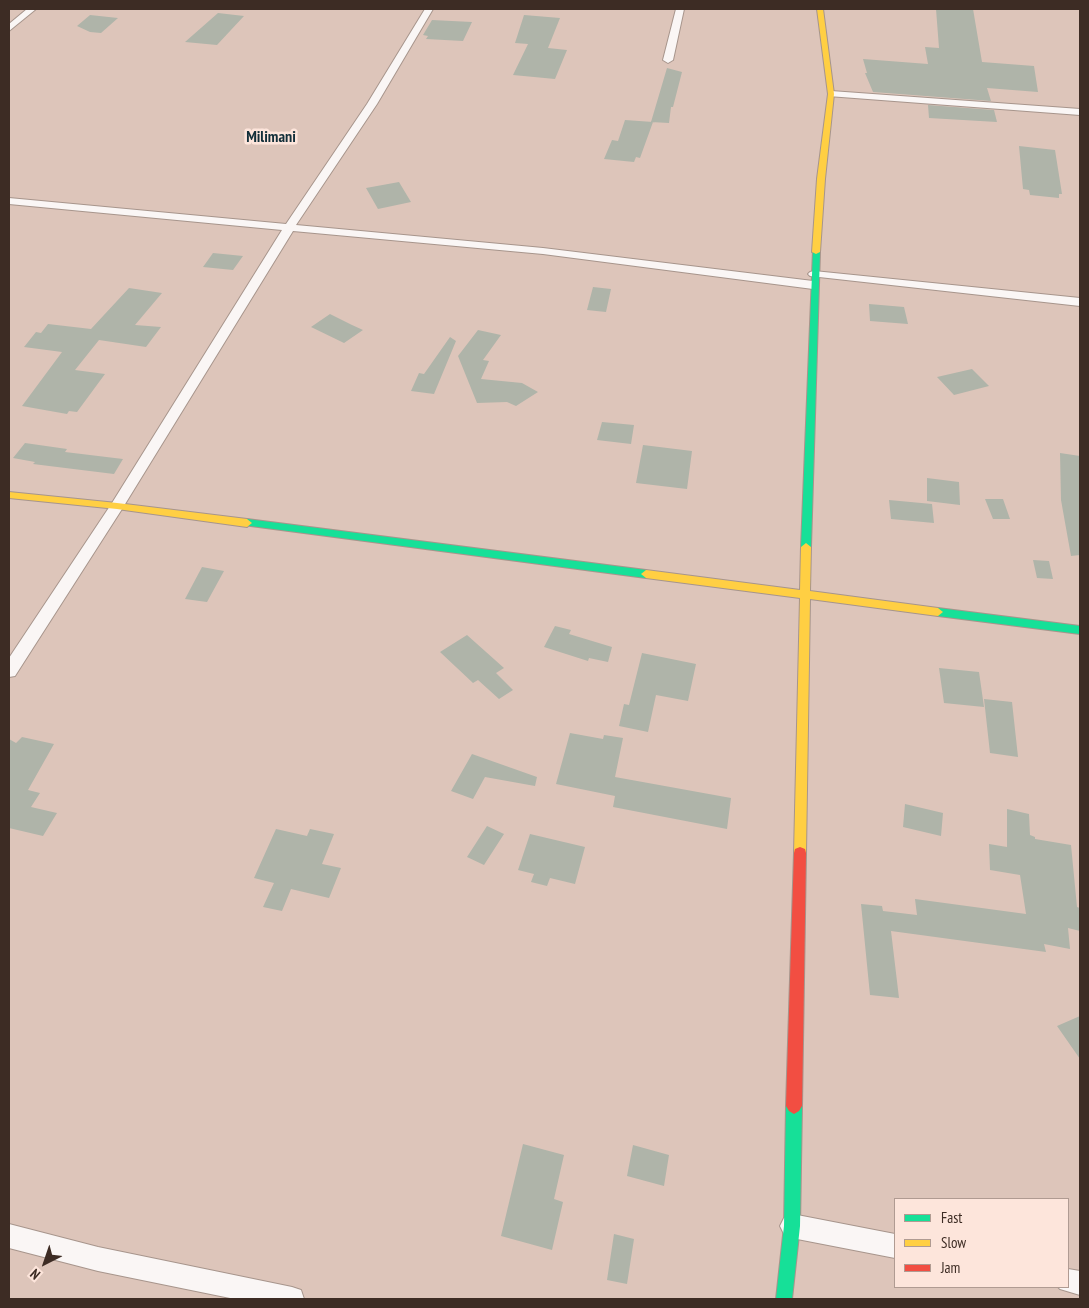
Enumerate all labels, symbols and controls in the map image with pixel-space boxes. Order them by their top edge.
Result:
district label: Milimani [246,127,296,147]
legend [894,1198,1069,1288]
text: Fast [941,1208,962,1227]
text: Slow [941,1233,966,1252]
north arrow [20,1238,70,1288]
text: Jam [941,1258,960,1277]
text: N [26,1265,44,1284]

